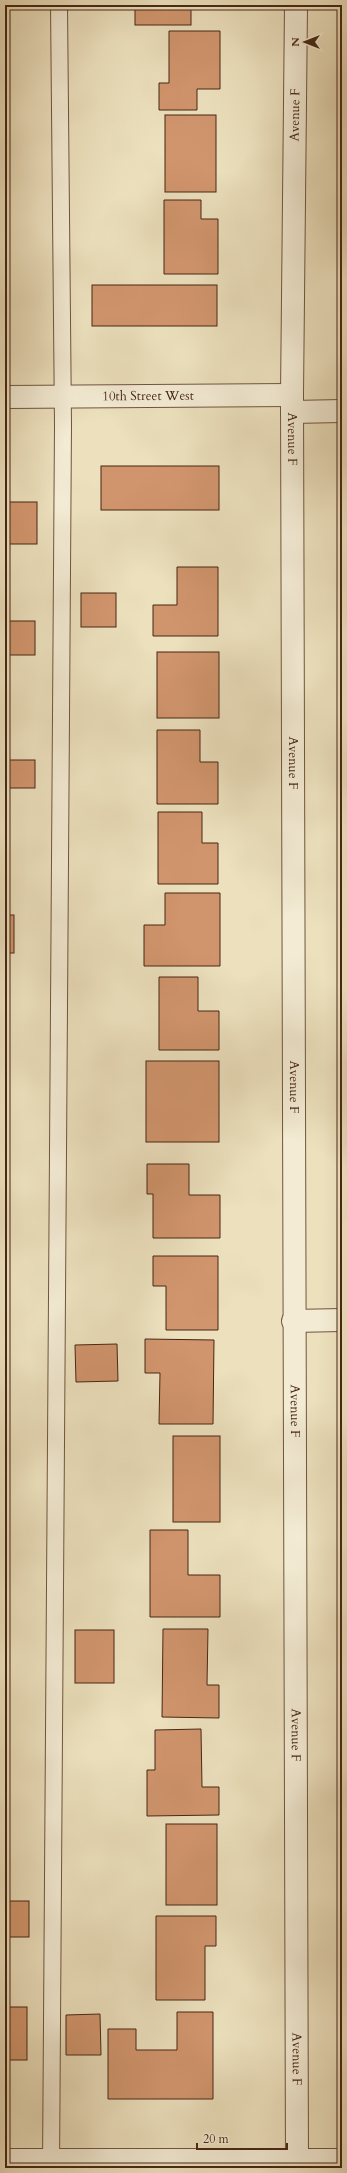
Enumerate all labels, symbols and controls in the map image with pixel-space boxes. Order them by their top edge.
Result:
north arrow [285,22,325,62]
text: N [288,37,303,47]
street label: Avenue F [286,88,304,142]
street label: 10th Street West [102,387,194,405]
street label: Avenue F [283,412,301,466]
street label: Avenue F [284,736,302,790]
street label: Avenue F [285,1060,303,1114]
street label: Avenue F [286,1384,304,1438]
street label: Avenue F [287,1708,305,1762]
street label: Avenue F [288,2032,306,2086]
scale bar [197,2125,287,2151]
text: 20 m [203,2131,230,2147]

